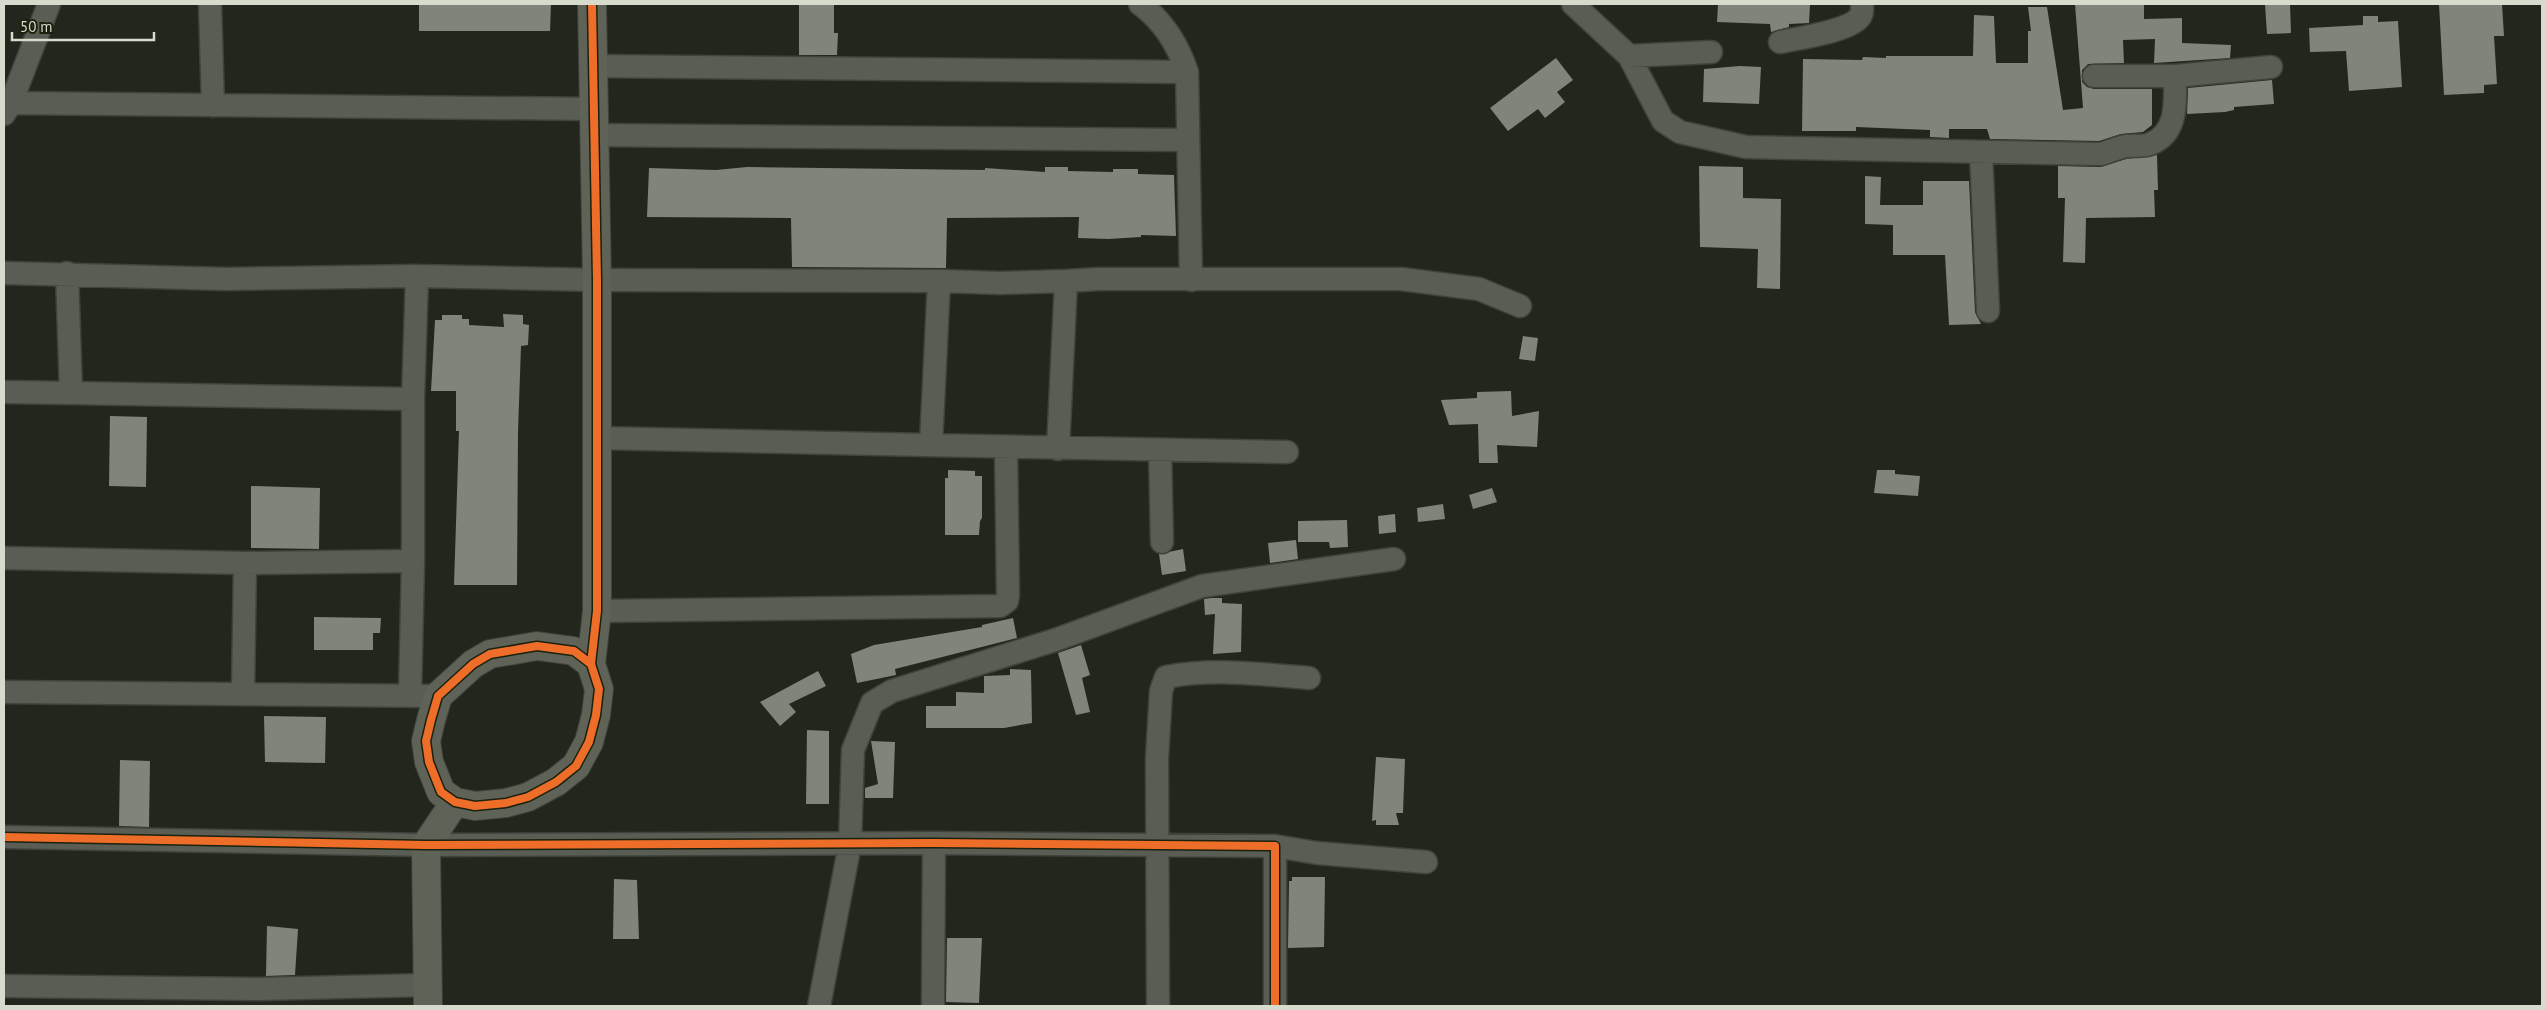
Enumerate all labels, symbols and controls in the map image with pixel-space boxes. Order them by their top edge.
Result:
scale bar [12,10,155,42]
text: 50 m [20,17,53,36]

